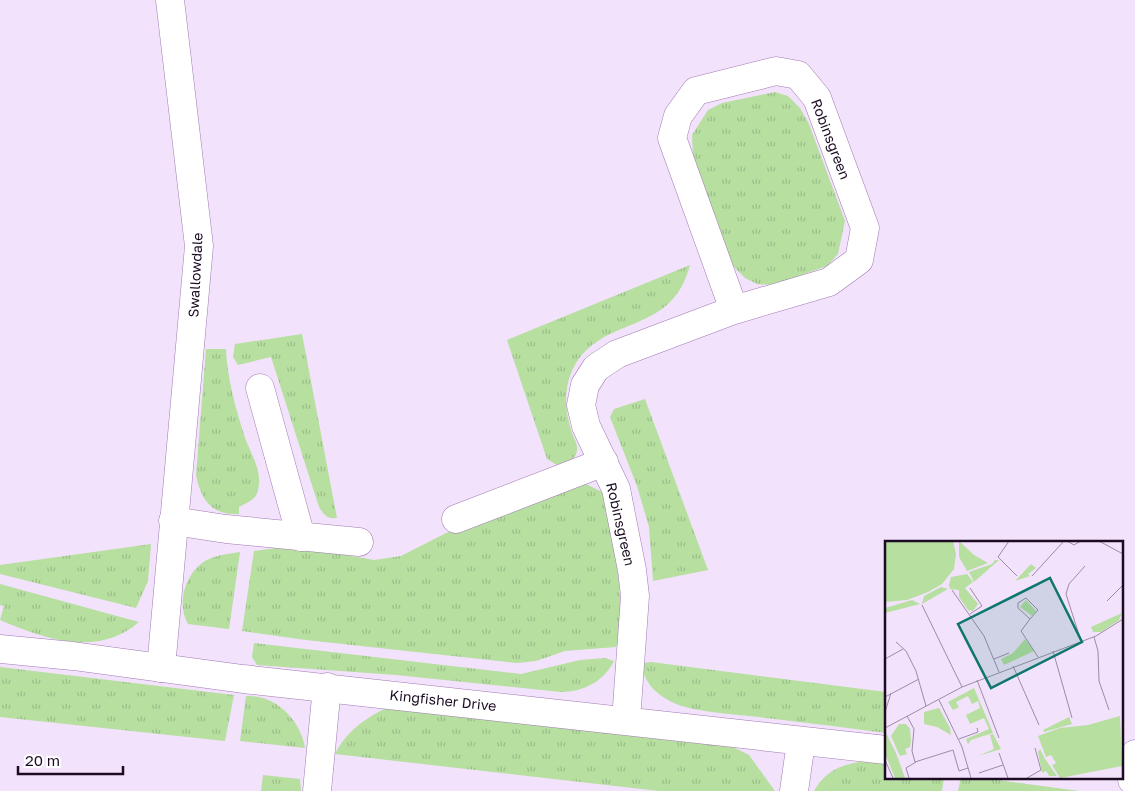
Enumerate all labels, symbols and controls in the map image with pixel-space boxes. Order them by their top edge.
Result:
street label: Robinsgreen [808,96,854,182]
street label: Swallowdale [184,232,206,318]
street label: Robinsgreen [603,481,639,567]
inset map [885,541,1122,778]
street label: Kingfisher Drive [389,686,497,714]
scale bar [18,744,122,776]
text: 20 m [25,751,60,769]

